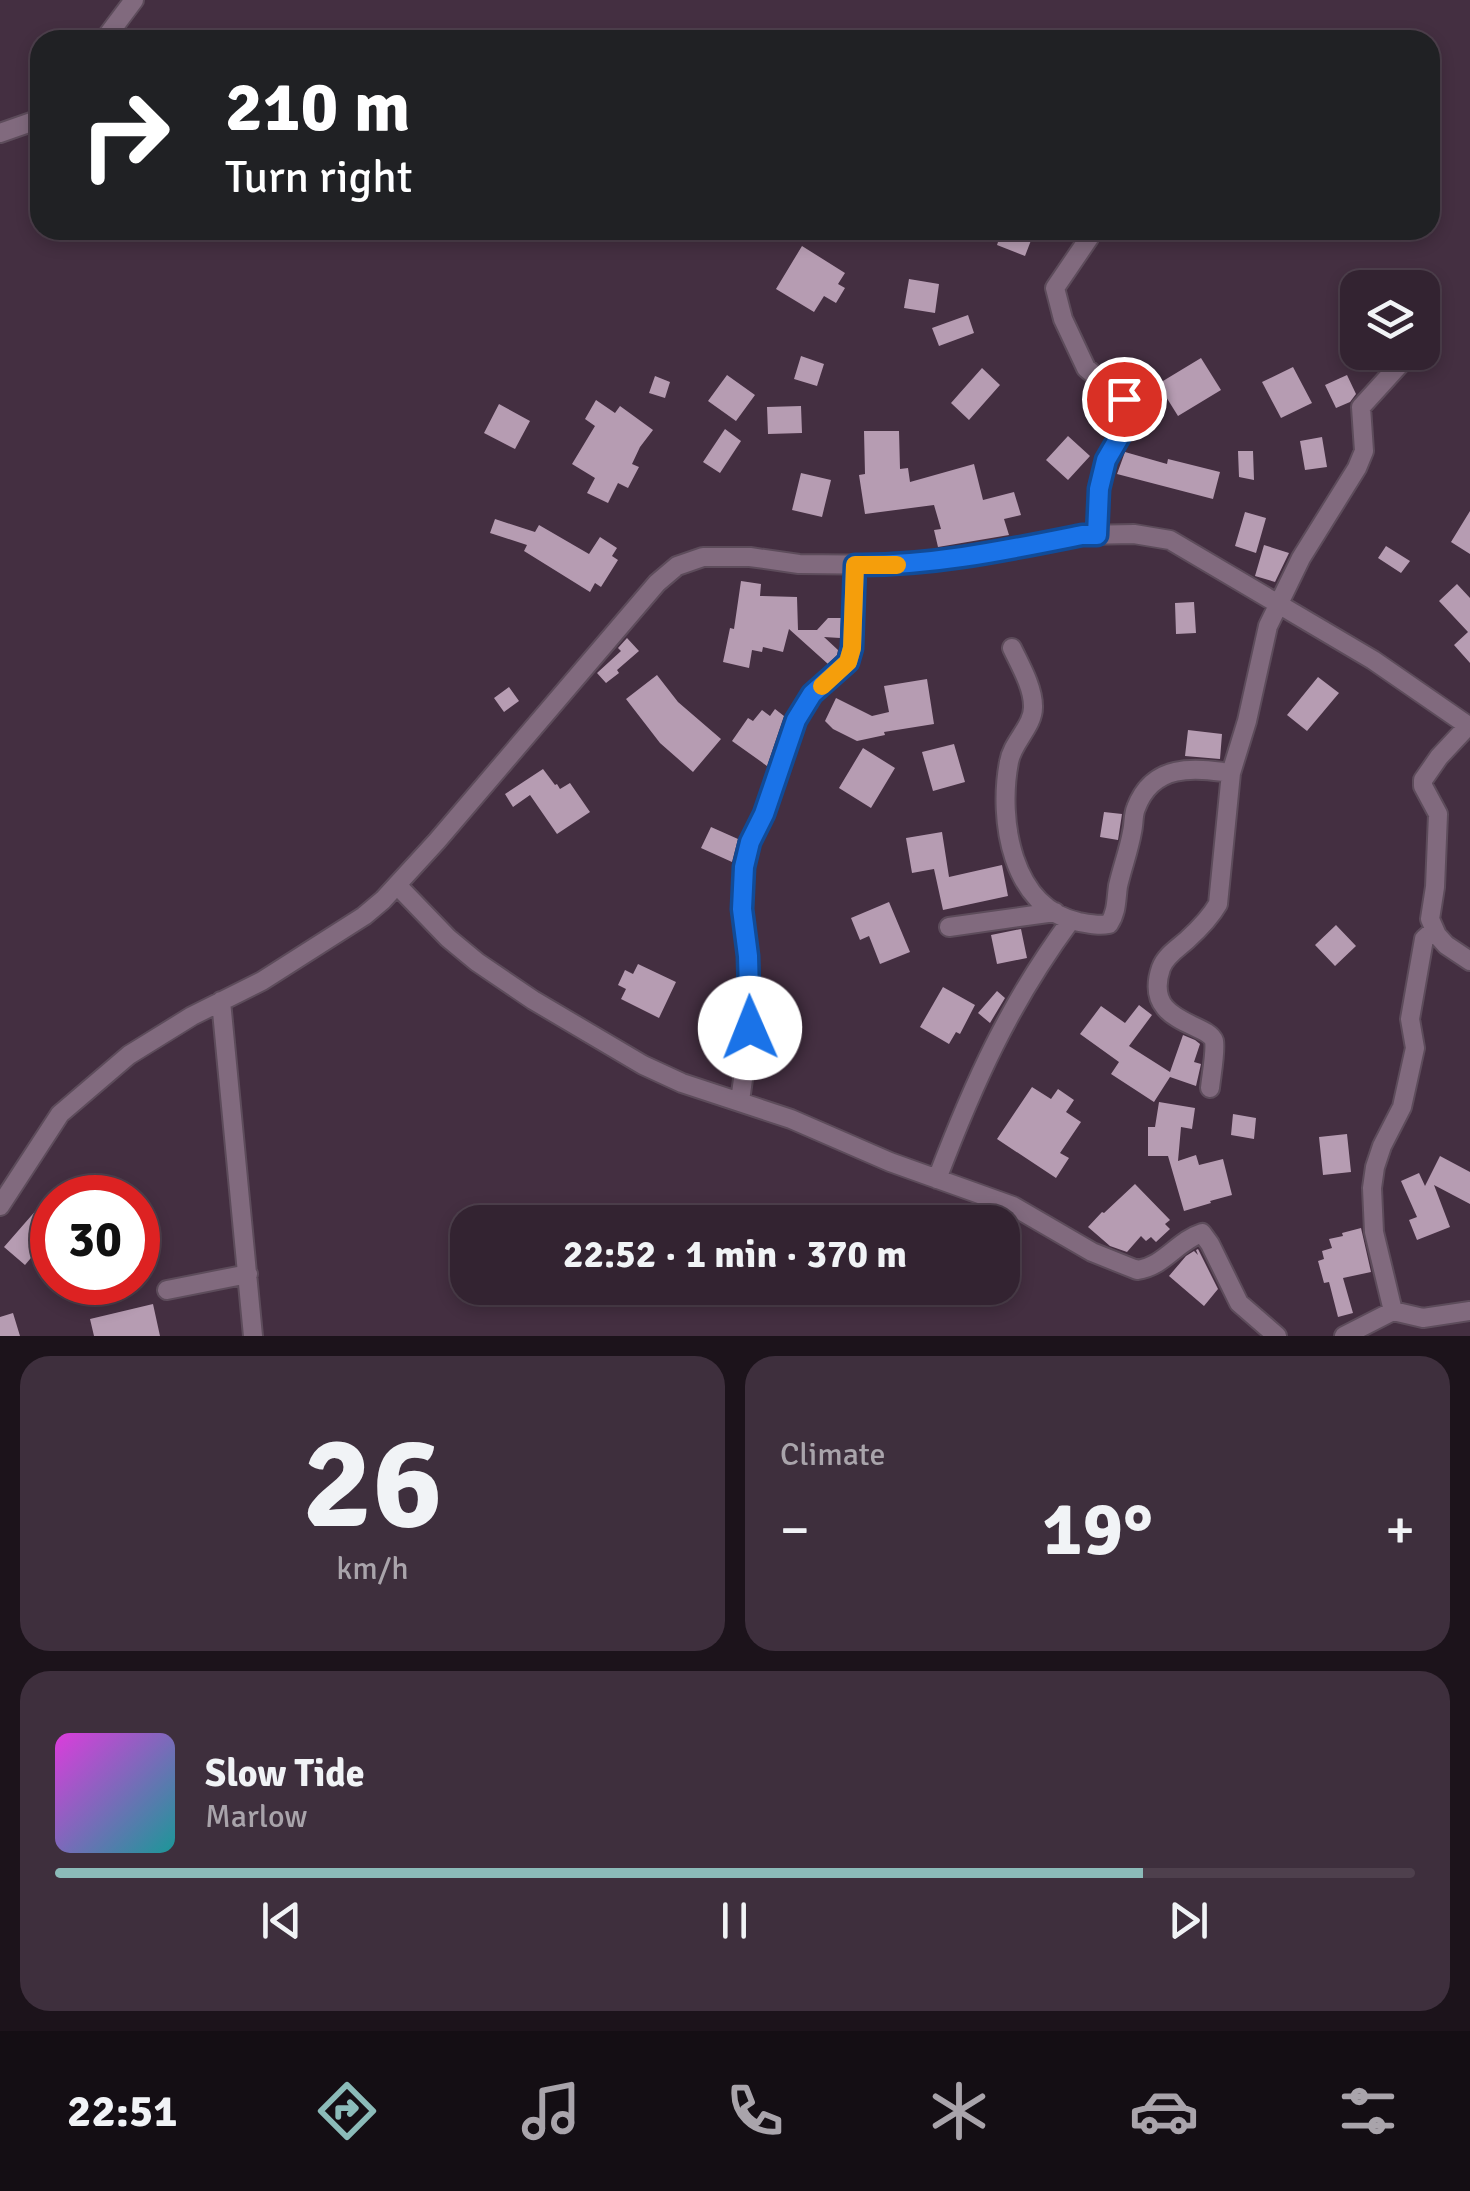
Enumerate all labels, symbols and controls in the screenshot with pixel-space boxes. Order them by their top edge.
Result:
text: 210 m [225,64,410,150]
icon: right [60,70,190,200]
text: Turn right [225,150,413,205]
map controls [1340,270,1440,370]
button: layers [1340,270,1440,370]
pin [1082,357,1167,442]
icon: arrive [1097,372,1152,427]
position arrow [698,976,802,1080]
speed limit sign: 30 [30,1175,160,1305]
text: 22:52 · 1 min · 370 m [563,1231,907,1278]
text: 26 [302,1404,443,1564]
text: Climate [780,1435,886,1474]
text: 19° [1042,1483,1153,1576]
text: − [780,1496,810,1564]
text: + [1385,1496,1415,1564]
text: km/h [336,1549,409,1588]
text: Slow Tide [205,1750,365,1797]
text: Marlow [205,1797,307,1836]
icon: previous [254,1893,309,1948]
icon: pause [707,1893,762,1948]
icon: next [1161,1893,1216,1948]
icon: directions [312,2076,382,2146]
icon: music [516,2076,586,2146]
icon: phone [720,2076,790,2146]
icon: climate [924,2076,994,2146]
icon: car [1129,2076,1199,2146]
icon: filters [1333,2076,1403,2146]
text: 22:51 [67,2084,178,2139]

